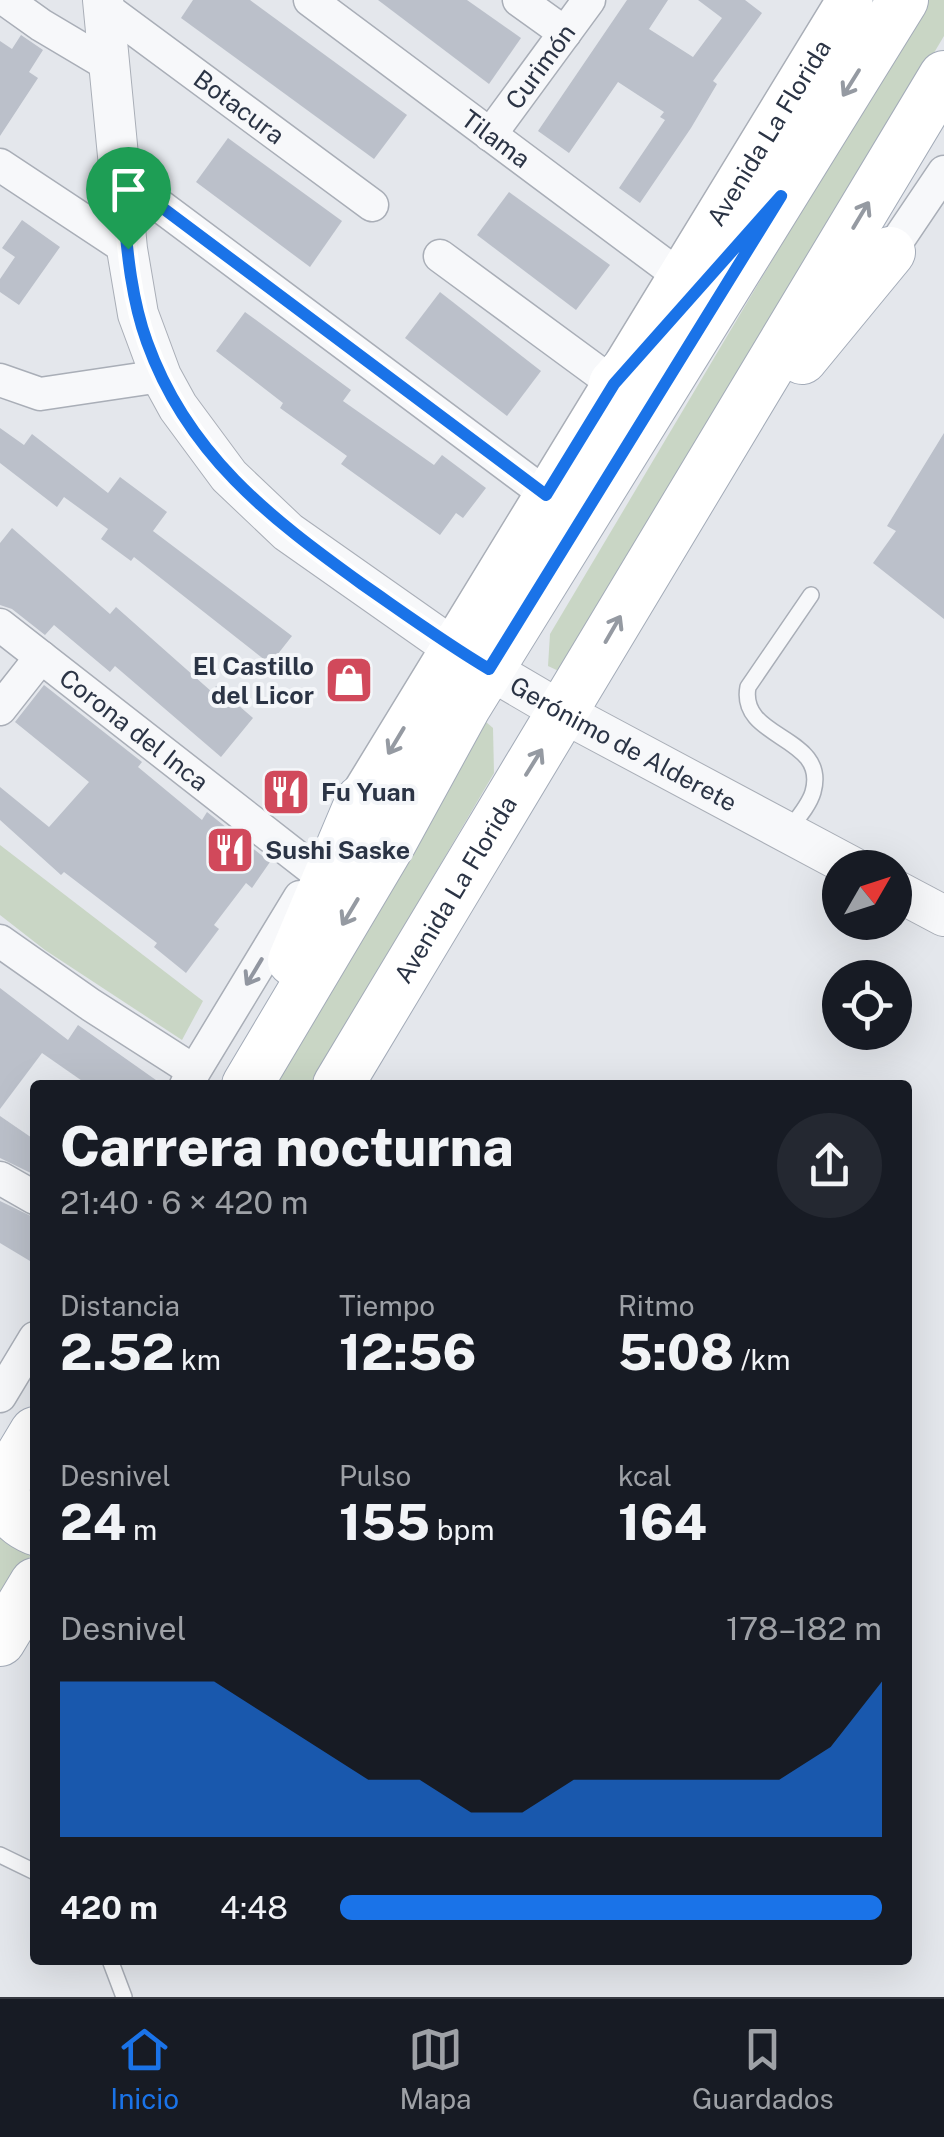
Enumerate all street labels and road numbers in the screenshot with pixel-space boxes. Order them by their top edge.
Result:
street label: Curimón [499,18,581,115]
street label: Avenida La Florida [701,34,837,231]
street label: Botacura [188,63,290,150]
street label: Tilama [456,103,536,174]
street label: Corona del Inca [54,662,214,797]
street label: Gerónimo de Alderete [505,670,742,818]
street label: Avenida La Florida [388,791,523,989]

